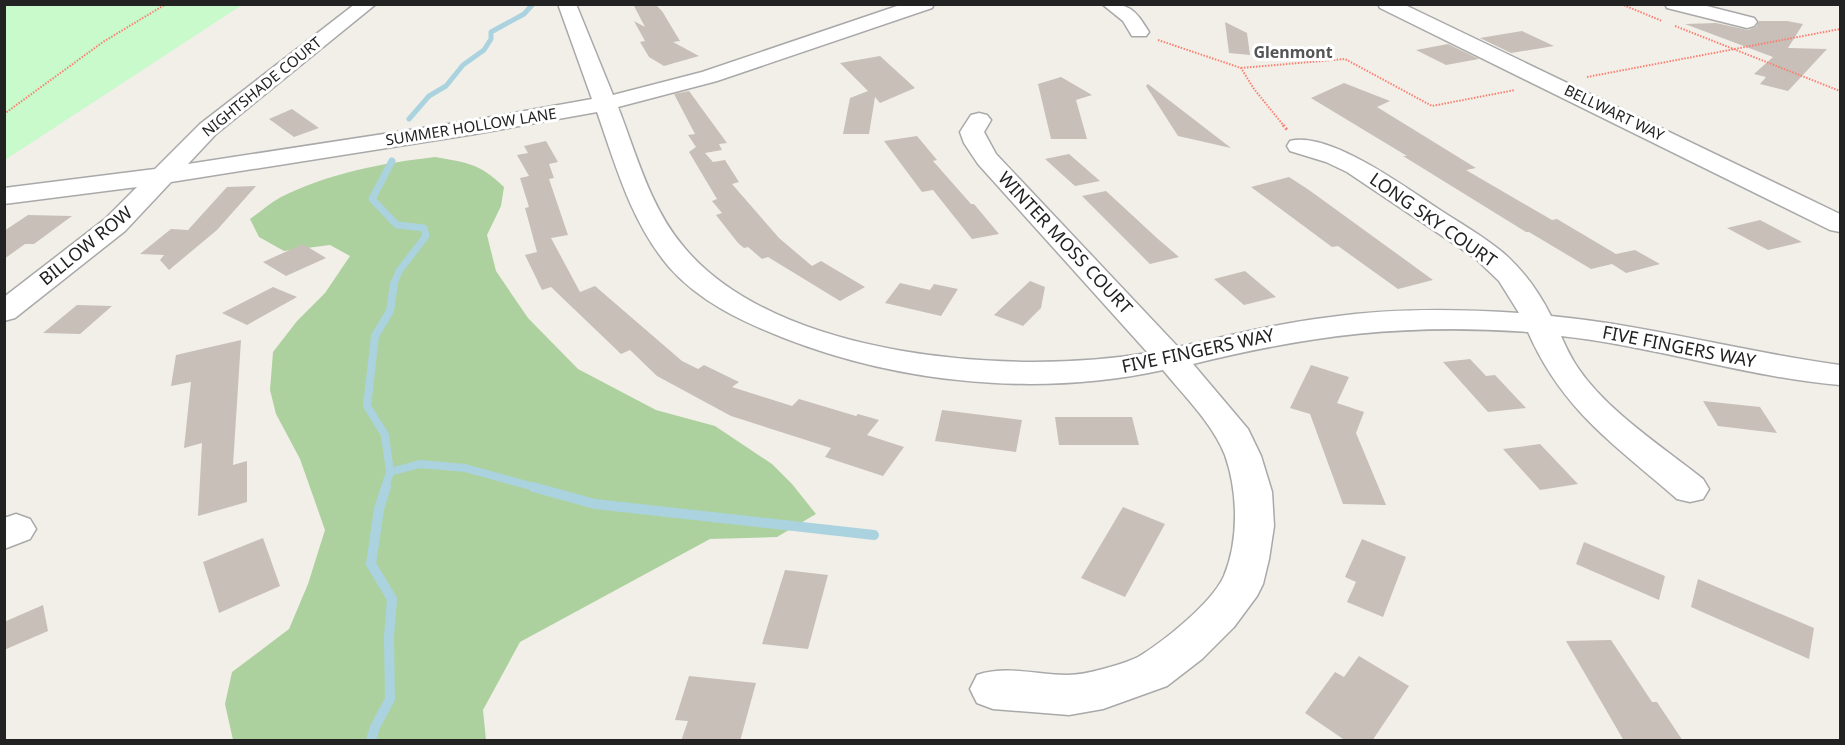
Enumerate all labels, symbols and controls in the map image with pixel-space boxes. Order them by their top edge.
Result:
street label: NIGHTSHADE COURT [197,31,326,141]
district label: Glenmont [1253,41,1333,63]
street label: BELLWART WAY [1561,79,1668,145]
street label: SUMMER HOLLOW LANE [384,103,558,149]
street label: WINTER MOSS COURT [993,166,1138,319]
street label: LONG SKY COURT [1365,166,1502,272]
street label: BILLOW ROW [34,200,137,290]
street label: FIVE FINGERS WAY [1601,319,1759,373]
street label: FIVE FINGERS WAY [1119,322,1277,378]

